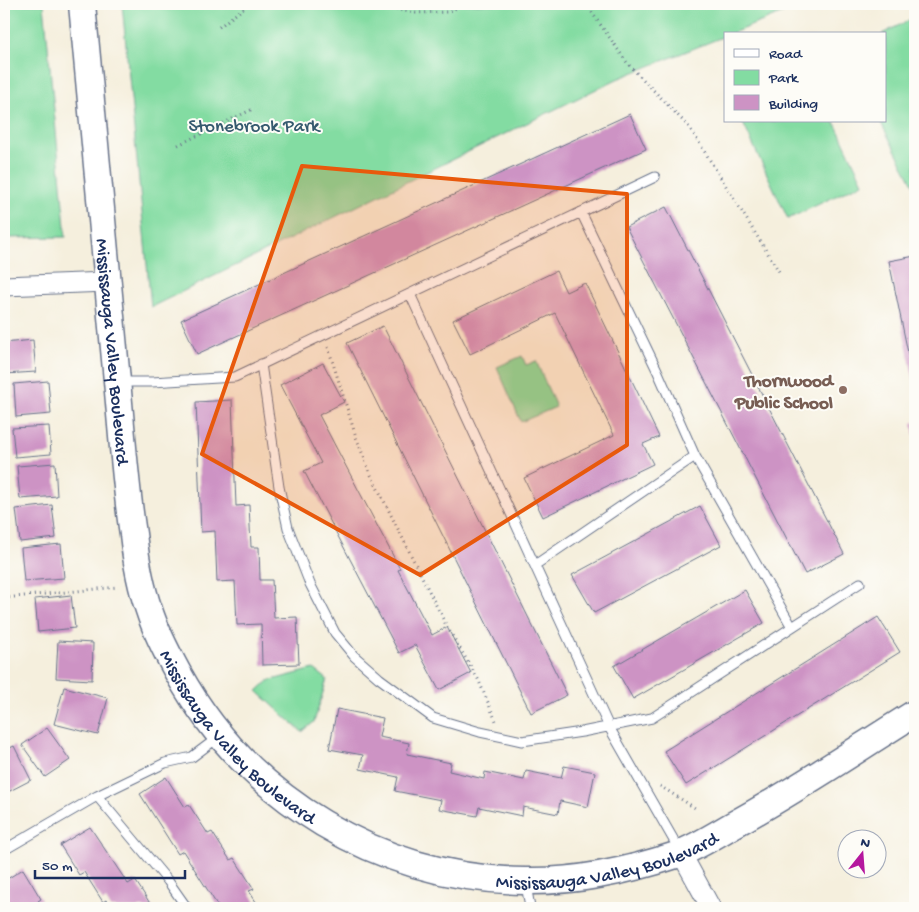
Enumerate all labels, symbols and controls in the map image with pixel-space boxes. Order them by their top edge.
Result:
legend [724,32,886,122]
text: Road [769,46,803,64]
text: Park [768,70,799,88]
text: Building [768,96,818,114]
park label: Stonebrook Park [189,116,321,139]
street label: Mississauga Valley Boulevard [89,238,133,468]
place label: Thornwood Public School [734,371,835,416]
marker: Thornwood Public School [837,384,849,396]
street label: Mississauga Valley Boulevard [153,647,321,832]
street label: Mississauga Valley Boulevard [495,827,725,896]
north arrow [836,830,886,880]
text: N [858,834,872,853]
scale bar [35,847,185,879]
text: 50 m [42,858,73,876]

